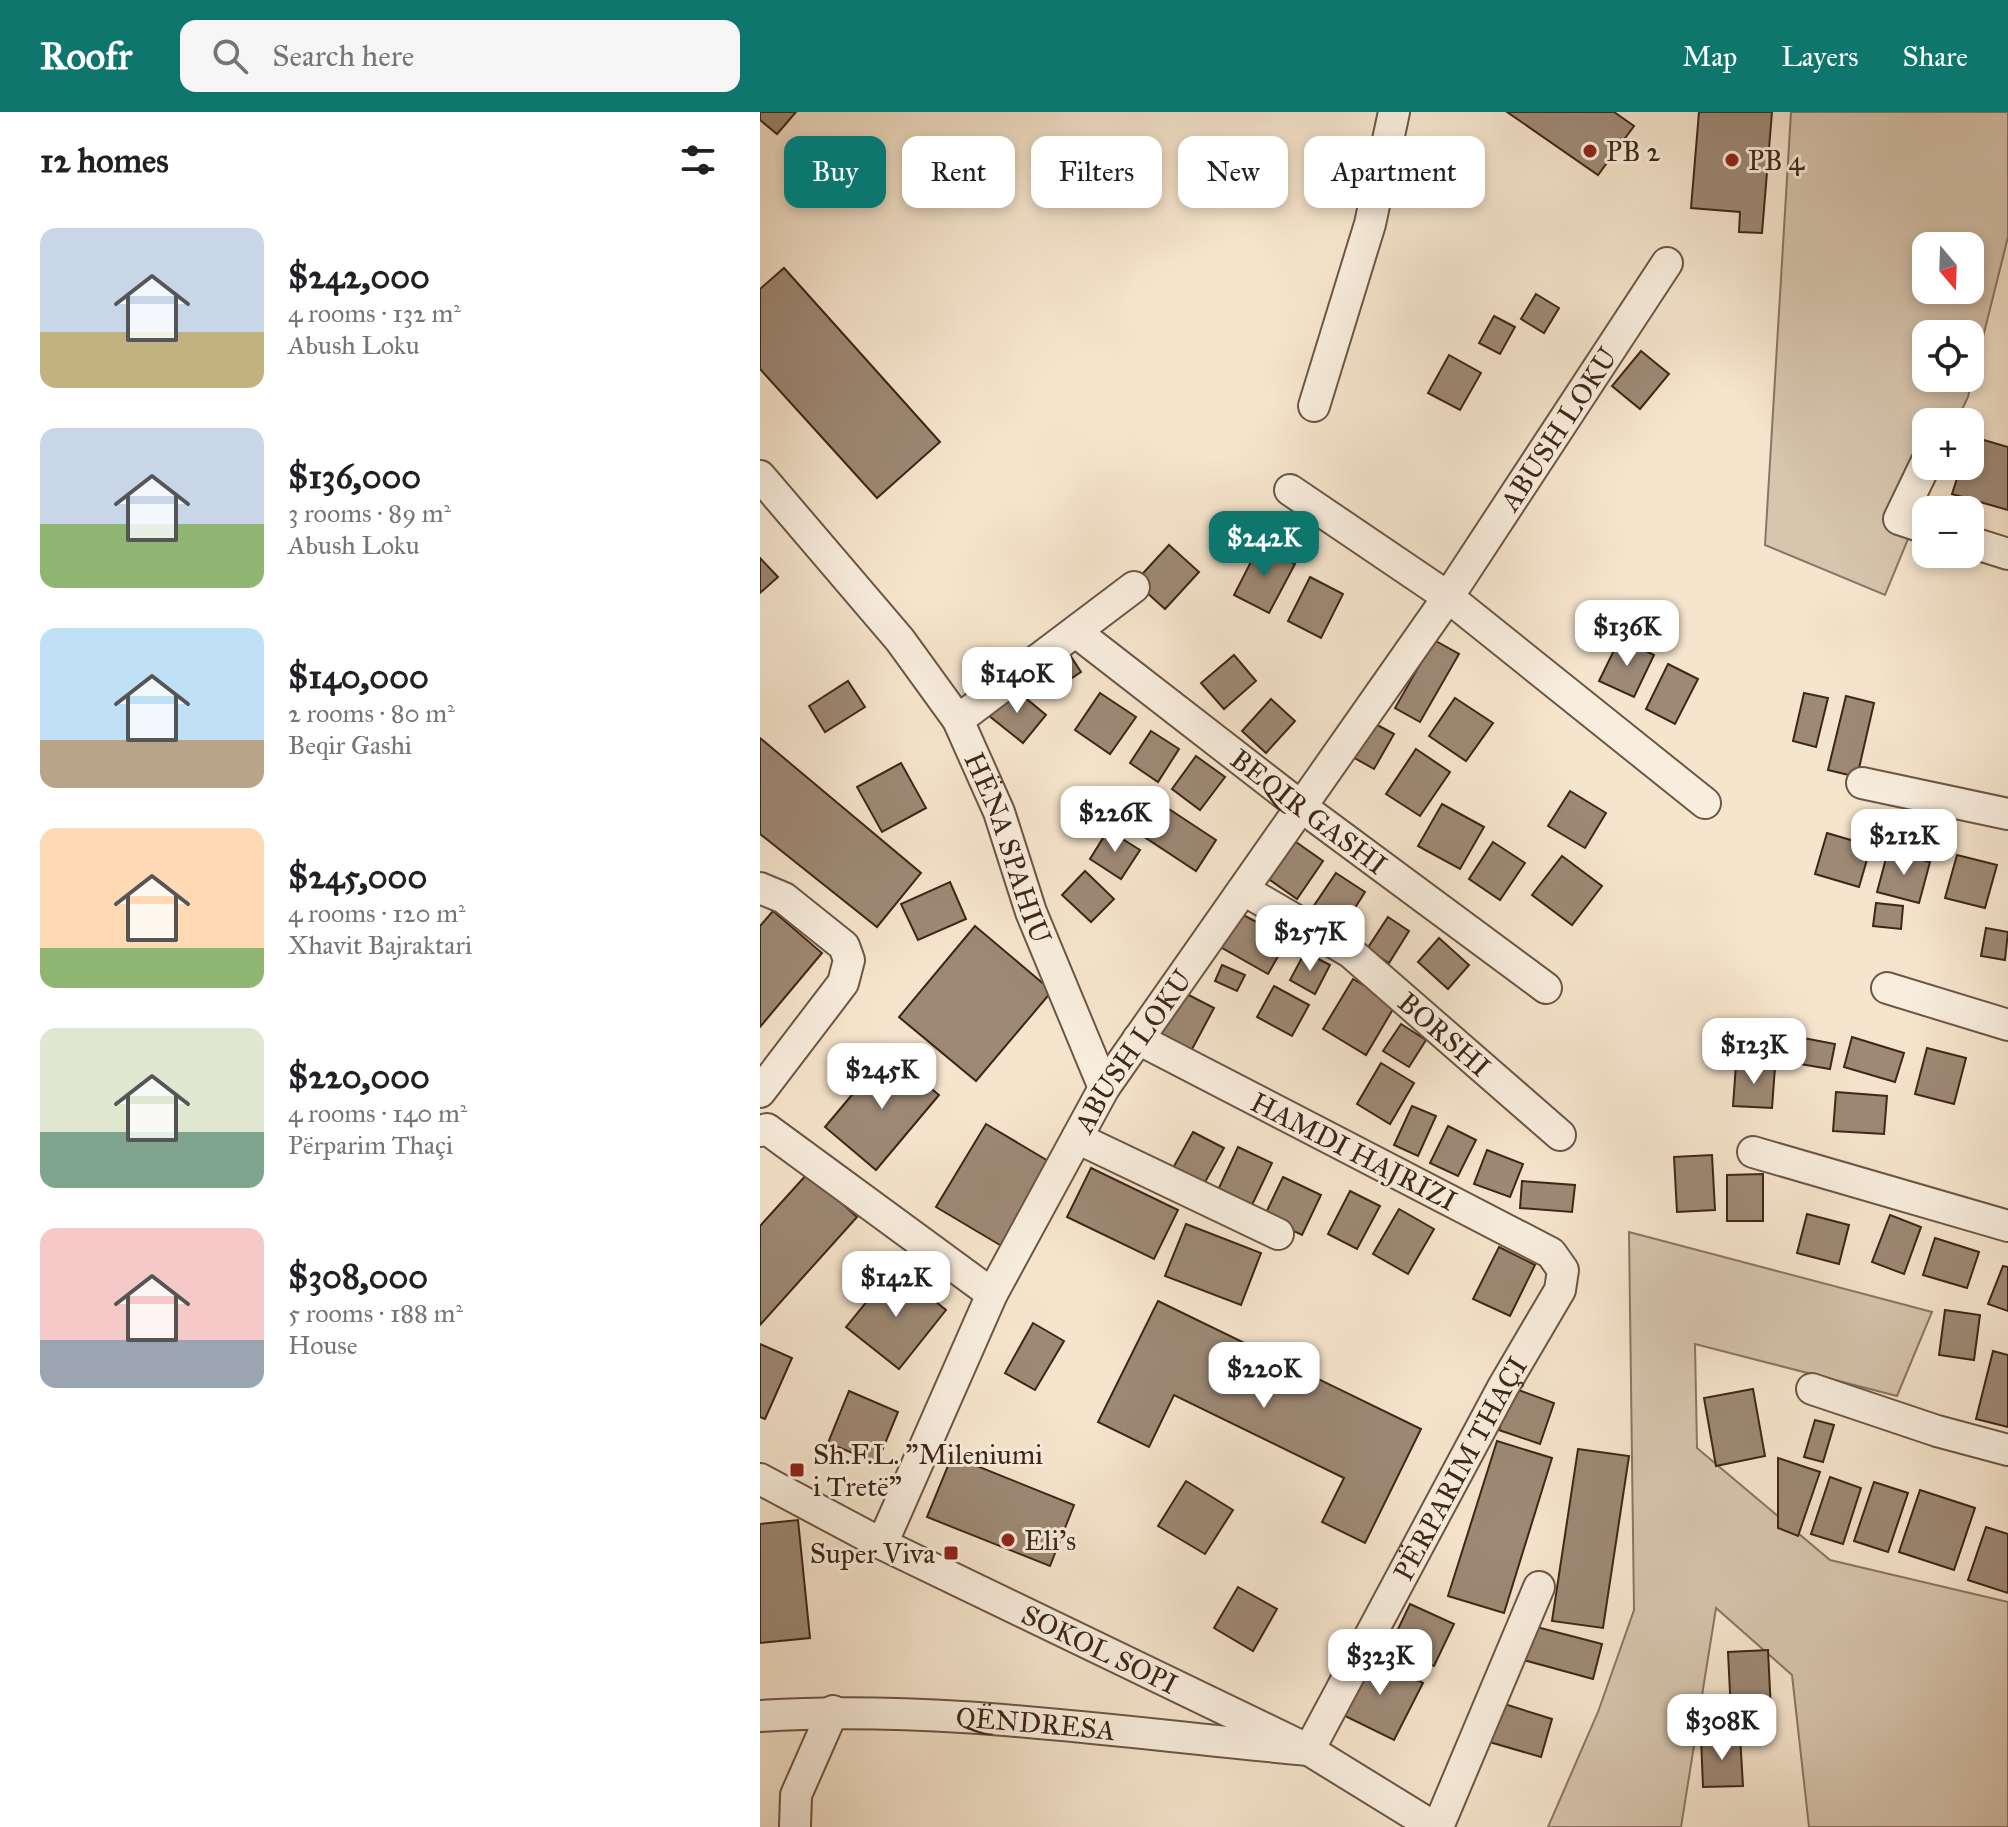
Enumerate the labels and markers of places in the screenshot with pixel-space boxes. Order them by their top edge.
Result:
place label: PB 2 [1606,134,1661,169]
marker: PB 2 [1581,142,1599,160]
place label: PB 4 [1748,143,1806,178]
marker: PB 4 [1723,151,1741,169]
pin: $242K [1208,511,1320,579]
pin: $136K [1571,600,1683,668]
pin: $140K [961,647,1073,715]
pin: $226K [1059,786,1171,854]
pin: $212K [1848,809,1960,877]
pin: $257K [1254,905,1366,973]
pin: $123K [1698,1018,1810,1086]
pin: $245K [826,1043,938,1111]
pin: $142K [840,1251,952,1319]
pin: $220K [1208,1342,1320,1410]
place label: Sh.F.L. "Mileniumi i Tretë" [813,1437,1043,1504]
marker: Sh.F.L. "Mileniumi i Tretë" [788,1461,806,1479]
place label: Eli's [1024,1523,1076,1558]
marker: Eli's [999,1531,1017,1549]
place label: Super Viva [810,1536,935,1571]
marker: Super Viva [942,1544,960,1562]
pin: $323K [1324,1629,1436,1697]
pin: $308K [1666,1694,1778,1762]

